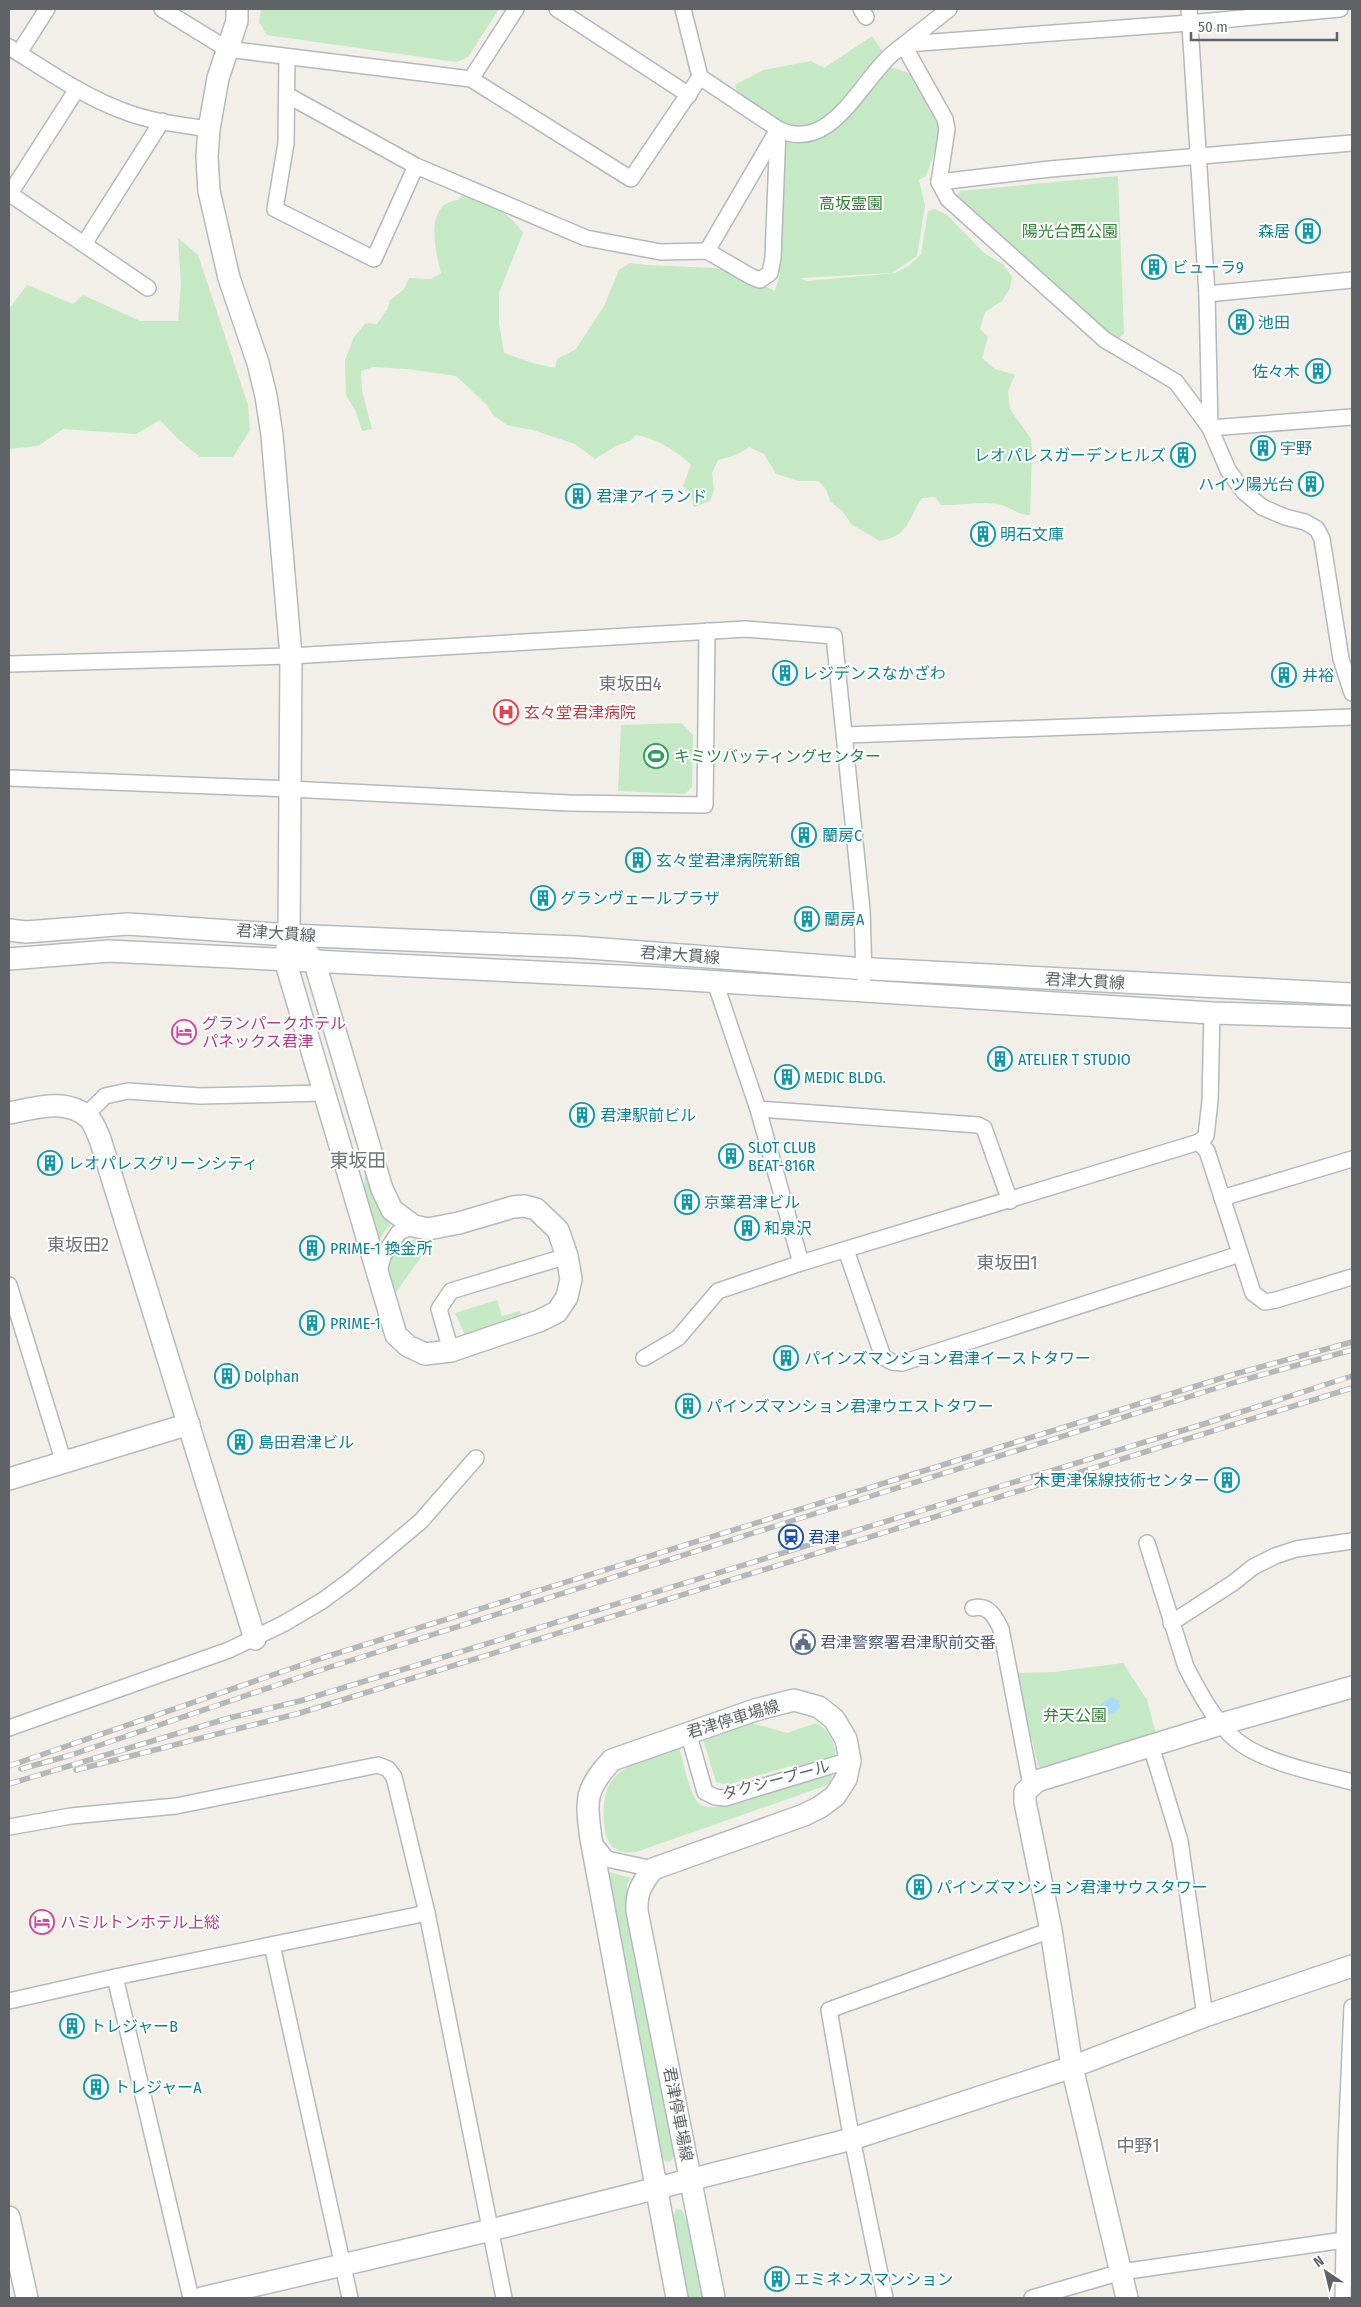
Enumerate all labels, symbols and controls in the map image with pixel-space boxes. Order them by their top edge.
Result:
scale bar [1191,10,1337,42]
text: 50 m [1198,18,1228,36]
park label: 高坂霊園 [819,194,883,213]
building icon: 森居 [1295,218,1321,244]
park label: 陽光台西公園 [1022,222,1118,241]
place label: 森居 [1258,222,1290,241]
building icon: ビューラ9 [1141,254,1167,280]
place label: ビューラ9 [1172,258,1244,277]
building icon: 池田 [1228,309,1254,335]
place label: 池田 [1258,313,1290,332]
building icon: 佐々木 [1305,358,1331,384]
place label: 佐々木 [1252,362,1300,381]
building icon: 宇野 [1250,435,1276,461]
place label: 宇野 [1280,439,1312,458]
building icon: レオパレスガーデンヒルズ [1170,442,1196,468]
place label: レオパレスガーデンヒルズ [974,446,1166,465]
building icon: ハイツ陽光台 [1298,471,1324,497]
place label: ハイツ陽光台 [1198,475,1294,494]
building icon: 君津アイランド [565,483,591,509]
place label: 君津アイランド [596,487,707,506]
building icon: 明石文庫 [970,521,996,547]
place label: 明石文庫 [1000,525,1064,544]
building icon: レジデンスなかざわ [772,660,798,686]
building icon: 井裕 [1271,662,1297,688]
place label: レジデンスなかざわ [802,664,946,683]
place label: 井裕 [1302,666,1334,685]
district label: 東坂田4 [599,673,662,695]
hospital icon: 玄々堂君津病院 [493,699,519,725]
place label: 玄々堂君津病院 [524,703,636,722]
sports icon: キミツバッティングセンター [643,743,669,769]
place label: キミツバッティングセンター [674,747,881,766]
building icon: 蘭房C [791,822,817,848]
place label: 蘭房C [822,826,862,845]
building icon: 玄々堂君津病院新館 [625,847,651,873]
place label: 玄々堂君津病院新館 [656,851,800,870]
building icon: グランヴェールプラザ [530,885,556,911]
place label: グランヴェールプラザ [560,889,720,908]
building icon: 蘭房A [794,906,820,932]
place label: 蘭房A [824,910,865,929]
street label: 君津大貫線 [235,921,317,945]
street label: 君津大貫線 [639,943,721,967]
street label: 君津大貫線 [1045,969,1125,993]
place label: グランパークホテル パネックス君津 [202,1014,346,1051]
hotel icon: グランパークホテル パネックス君津 [171,1019,197,1045]
building icon: ATELIER T STUDIO [987,1046,1013,1072]
place label: ATELIER T STUDIO [1018,1050,1131,1069]
building icon: MEDIC BLDG. [774,1064,800,1090]
place label: MEDIC BLDG. [804,1068,886,1087]
building icon: 君津駅前ビル [569,1102,595,1128]
place label: 君津駅前ビル [600,1106,696,1125]
place label: SLOT CLUB BEAT-816R [748,1138,816,1175]
building icon: SLOT CLUB BEAT-816R [718,1143,744,1169]
district label: 東坂田 [329,1149,387,1172]
building icon: レオパレスグリーンシティ [37,1150,63,1176]
place label: レオパレスグリーンシティ [68,1154,258,1173]
building icon: 京葉君津ビル [674,1189,700,1215]
place label: 京葉君津ビル [704,1193,800,1212]
building icon: 和泉沢 [734,1215,760,1241]
place label: 和泉沢 [764,1219,812,1238]
district label: 東坂田2 [47,1234,109,1256]
building icon: PRIME-1 換金所 [299,1235,325,1261]
place label: PRIME-1 換金所 [330,1239,433,1258]
district label: 東坂田1 [976,1252,1038,1274]
building icon: PRIME-1 [299,1310,325,1336]
place label: PRIME-1 [330,1314,381,1333]
building icon: パインズマンション君津イーストタワー [773,1345,799,1371]
place label: パインズマンション君津イーストタワー [804,1349,1091,1368]
building icon: Dolphan [214,1363,240,1389]
place label: Dolphan [244,1367,299,1386]
building icon: パインズマンション君津ウエストタワー [675,1393,701,1419]
place label: パインズマンション君津ウエストタワー [706,1397,994,1416]
building icon: 島田君津ビル [227,1429,253,1455]
place label: 島田君津ビル [258,1433,354,1452]
building icon: 木更津保線技術センター [1214,1467,1240,1493]
place label: 木更津保線技術センター [1034,1471,1210,1490]
station icon: 君津 [778,1524,804,1550]
place label: 君津 [808,1528,840,1547]
public building icon: 君津警察署君津駅前交番 [790,1629,816,1655]
place label: 君津警察署君津駅前交番 [820,1633,996,1652]
street label: 君津停車場線 [684,1696,782,1742]
park label: 弁天公園 [1043,1706,1107,1725]
street label: タクシープール [720,1756,832,1804]
building icon: パインズマンション君津サウスタワー [906,1874,932,1900]
place label: パインズマンション君津サウスタワー [936,1878,1208,1897]
hotel icon: ハミルトンホテル上総 [29,1909,55,1935]
place label: ハミルトンホテル上総 [60,1913,220,1932]
building icon: トレジャーB [59,2013,85,2039]
place label: トレジャーB [90,2017,178,2036]
street label: 君津停車場線 [660,2065,696,2163]
building icon: トレジャーA [83,2074,109,2100]
place label: トレジャーA [114,2078,202,2097]
district label: 中野1 [1116,2135,1160,2157]
north arrow [1301,2247,1351,2297]
text: N [1311,2252,1327,2271]
building icon: エミネンスマンション [764,2266,790,2292]
place label: エミネンスマンション [794,2270,953,2289]

